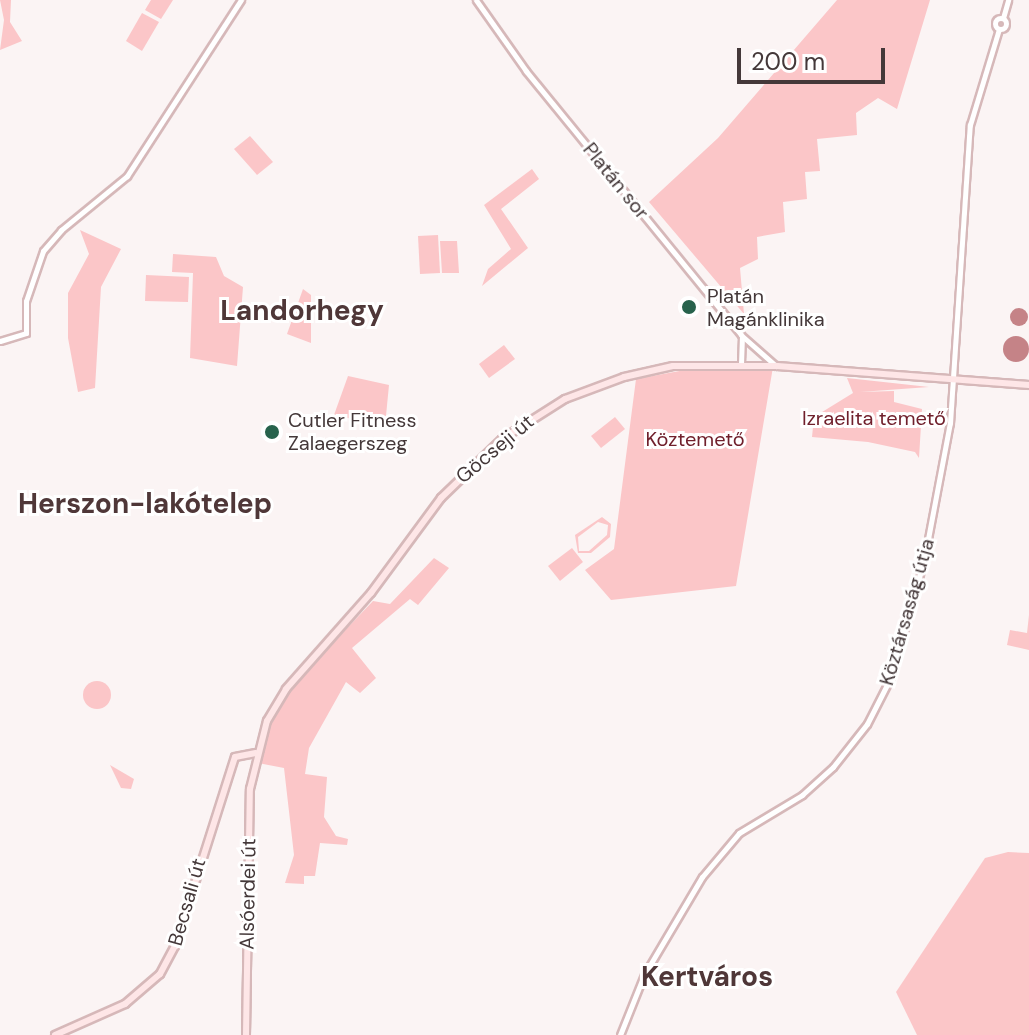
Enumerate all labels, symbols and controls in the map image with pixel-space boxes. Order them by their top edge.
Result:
scale bar [741,32,889,82]
text: 200 m [751,46,825,77]
street label: Platán sor [578,138,654,224]
place label: Platán Magánklinika [707,284,825,331]
district label: Landorhegy [220,294,384,328]
marker: Platán Magánklinika [678,296,700,318]
park label: Izraelita temető [802,406,946,430]
place label: Cutler Fitness Zalaegerszeg [288,408,416,455]
street label: Göcseji út [451,410,539,488]
marker: Cutler Fitness Zalaegerszeg [263,423,281,441]
park label: Köztemető [645,427,745,451]
district label: Herszon-lakótelep [18,487,272,521]
street label: Köztársaság útja [875,536,939,688]
street label: Alsóerdei út [235,838,261,950]
street label: Becsali út [163,856,211,948]
district label: Kertváros [641,960,773,994]

